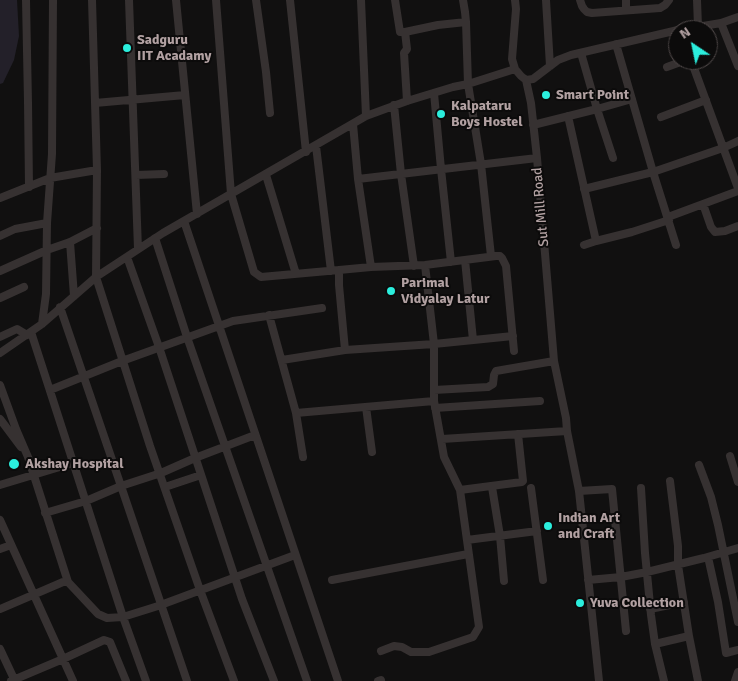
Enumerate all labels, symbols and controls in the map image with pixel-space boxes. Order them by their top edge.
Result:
north arrow [668,20,718,70]
text: N [676,23,694,43]
place label: Sadguru IIT Acadamy [137,32,211,64]
marker: Sadguru IIT Acadamy [121,42,133,54]
place label: Smart Point [556,87,629,103]
marker: Smart Point [540,89,552,101]
place label: Kalpataru Boys Hostel [451,98,523,130]
marker: Kalpataru Boys Hostel [435,108,447,120]
street label: Sut Mill Road [529,167,553,247]
place label: Parimal Vidyalay Latur [401,275,490,308]
marker: Parimal Vidyalay Latur [385,285,397,297]
place label: Akshay Hospital [25,456,124,472]
marker: Akshay Hospital [7,457,21,471]
place label: Indian Art and Craft [558,510,620,542]
marker: Indian Art and Craft [542,520,554,532]
place label: Yuva Collection [590,595,684,611]
marker: Yuva Collection [574,597,586,609]

